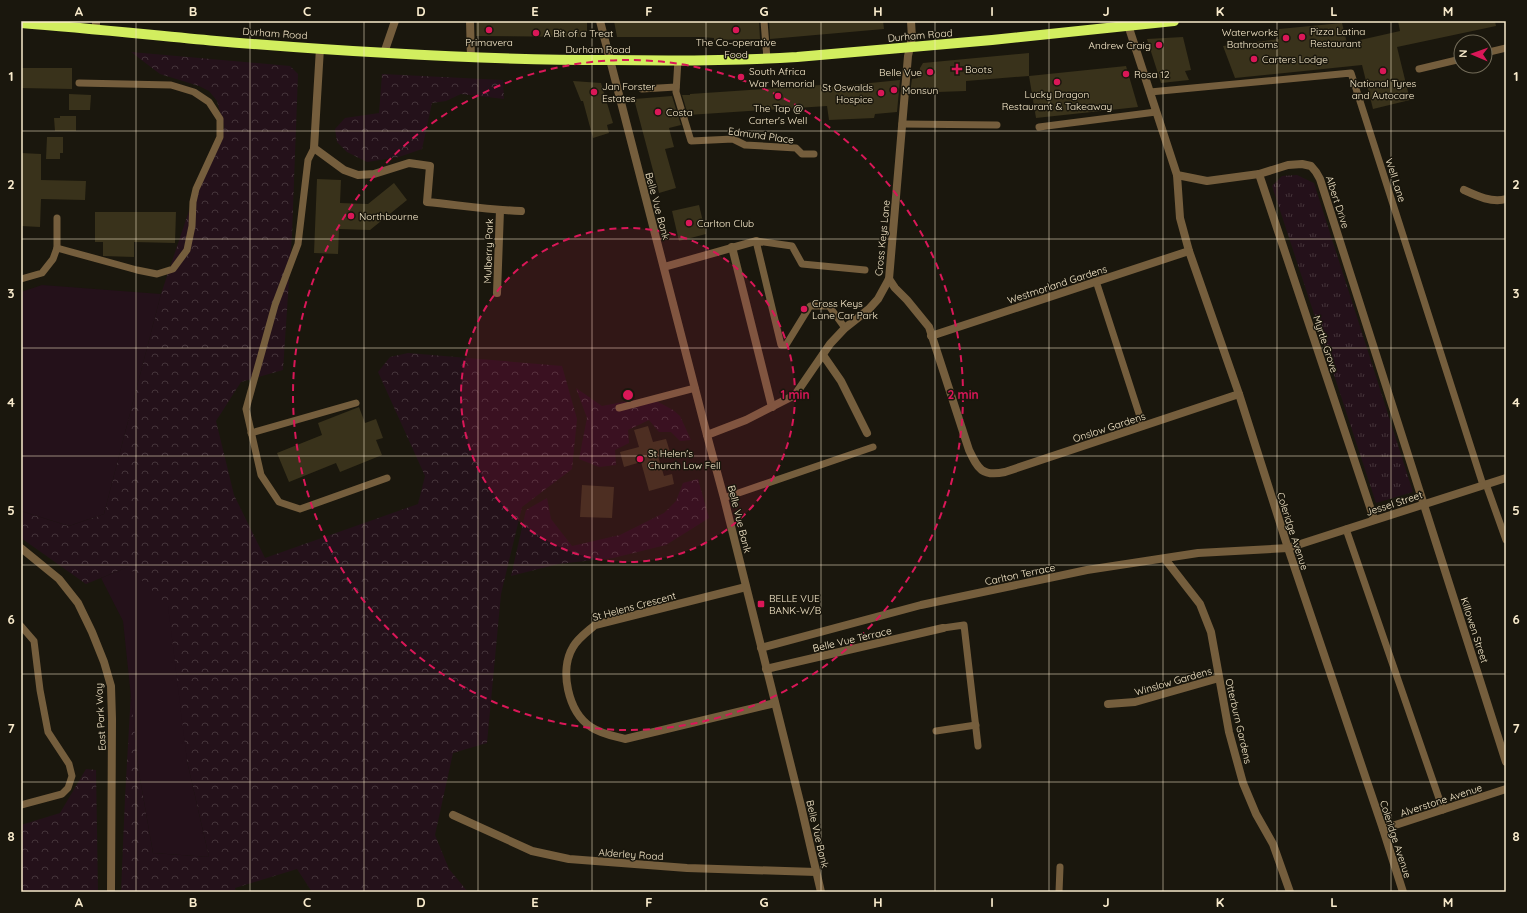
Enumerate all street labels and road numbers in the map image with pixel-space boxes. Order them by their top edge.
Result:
street label: Durham Road [242,25,308,42]
street label: Durham Road [887,26,953,45]
street label: Durham Road [565,43,631,56]
street label: Edmund Place [727,124,795,147]
street label: Well Lane [1382,157,1409,204]
street label: Belle Vue Bank [642,171,673,241]
street label: Albert Drive [1323,174,1352,230]
street label: Cross Keys Lane [872,199,893,277]
street label: Mulberry Park [481,218,496,284]
street label: Westmorland Gardens [1006,262,1109,307]
street label: Myrtle Grove [1310,314,1341,375]
street label: Onslow Gardens [1071,410,1147,445]
street label: Belle Vue Bank [725,484,754,554]
street label: Jessel Street [1364,488,1425,519]
street label: Coleridge Avenue [1274,491,1311,572]
street label: Carlton Terrace [984,561,1057,588]
street label: St Helens Crescent [591,589,678,624]
street label: Killowen Street [1458,596,1491,665]
street label: Belle Vue Terrace [811,624,893,655]
street label: Winslow Gardens [1133,664,1214,699]
street label: Otterburn Gardens [1222,677,1255,765]
street label: East Park Way [92,683,109,751]
street label: Alverstone Avenue [1398,781,1484,820]
street label: Belle Vue Bank [803,799,832,869]
street label: Coleridge Avenue [1377,799,1414,880]
street label: Alderley Road [598,846,664,863]

